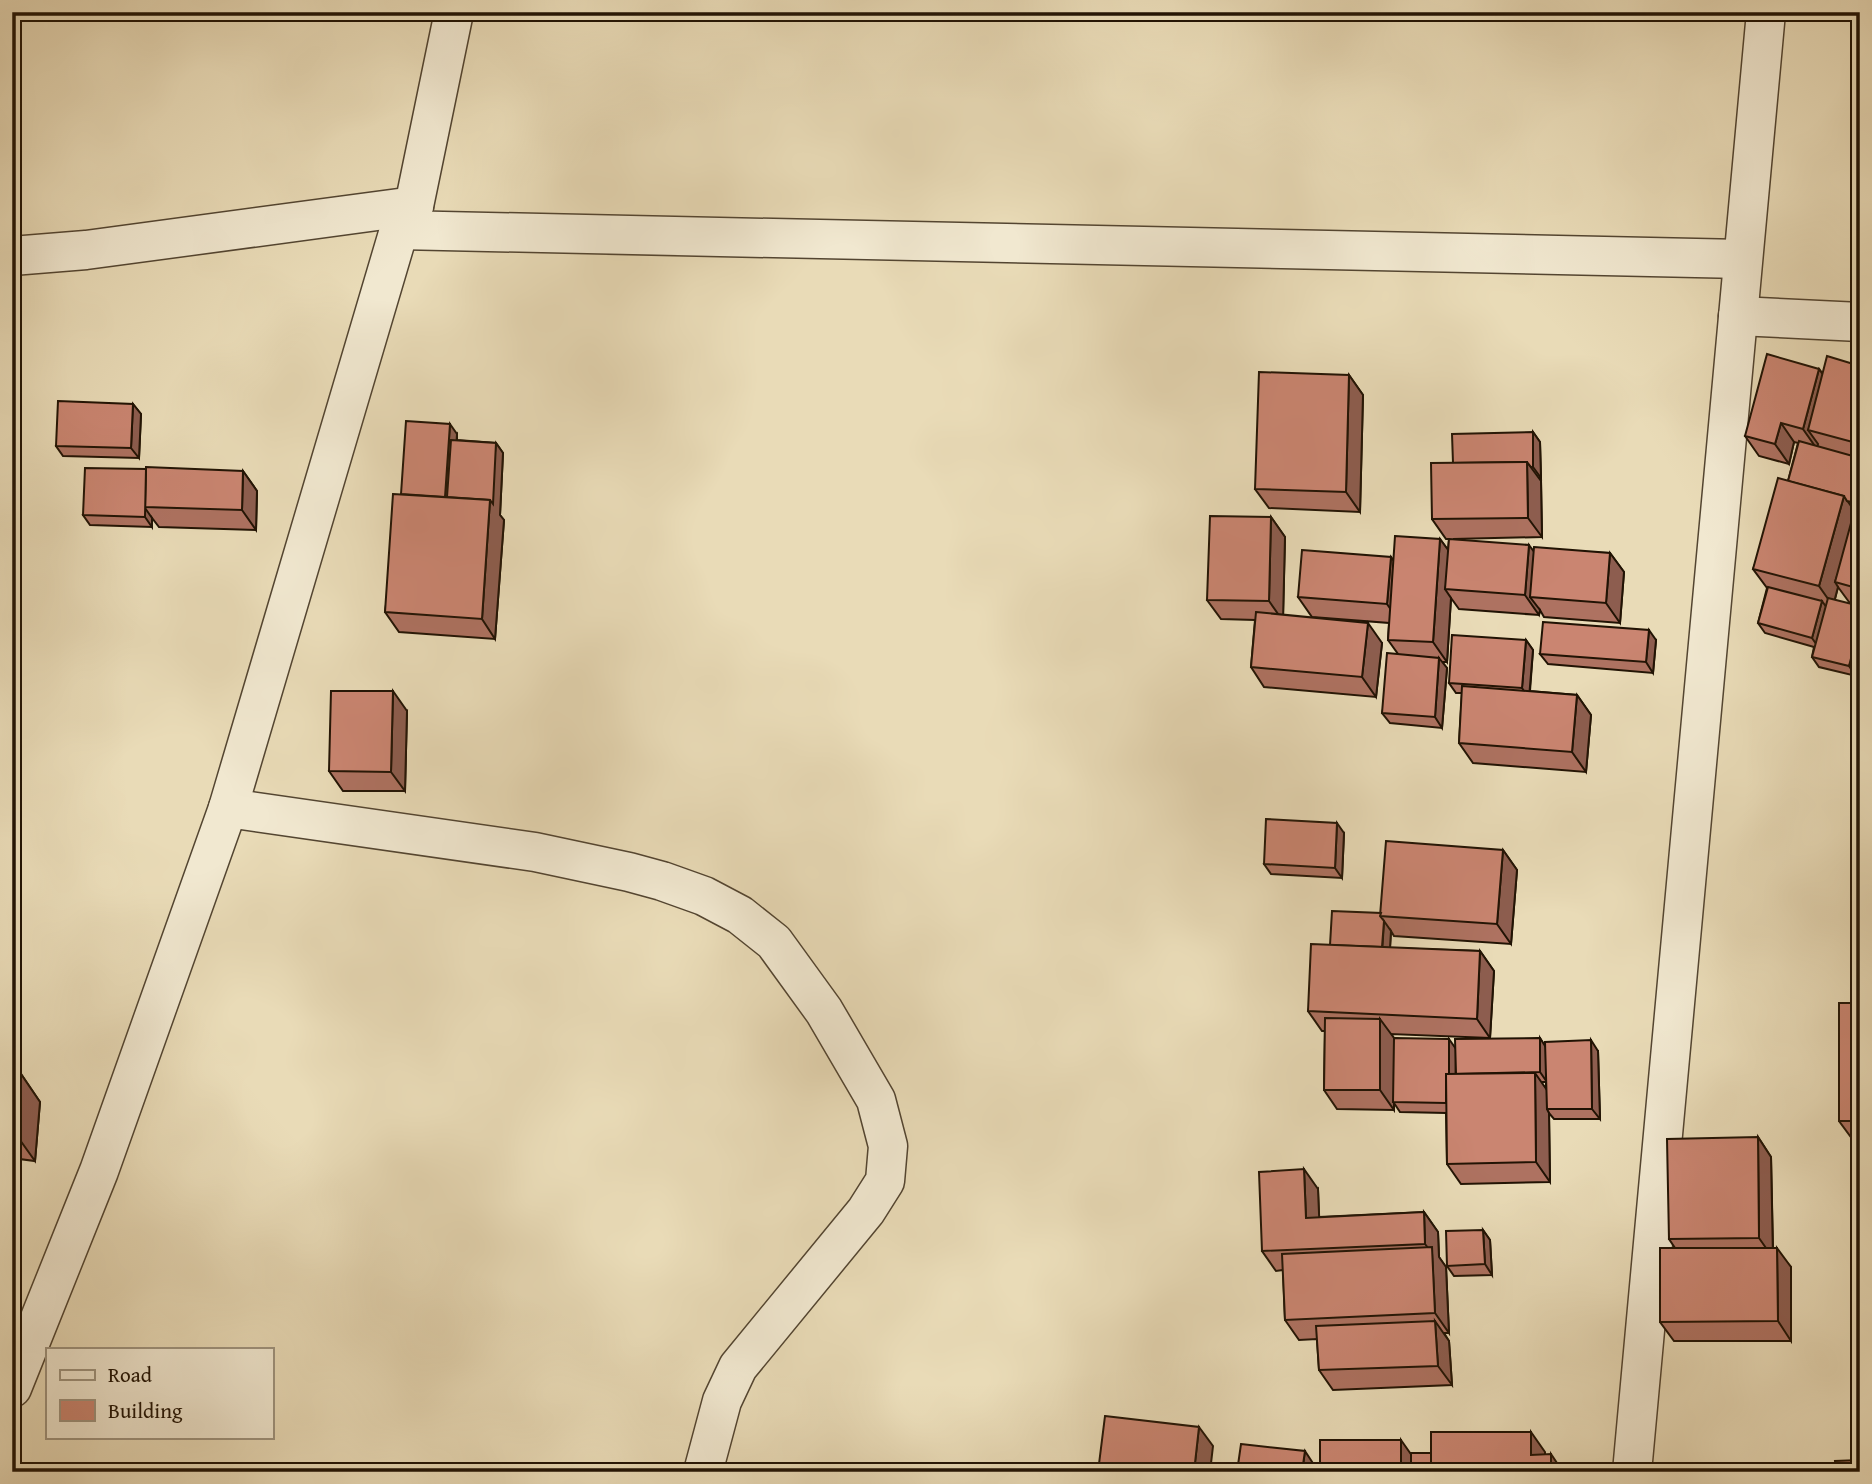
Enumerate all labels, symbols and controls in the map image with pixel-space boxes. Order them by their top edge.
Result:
legend [46,1348,273,1438]
text: Road [108,1359,153,1390]
text: Building [108,1395,183,1426]

